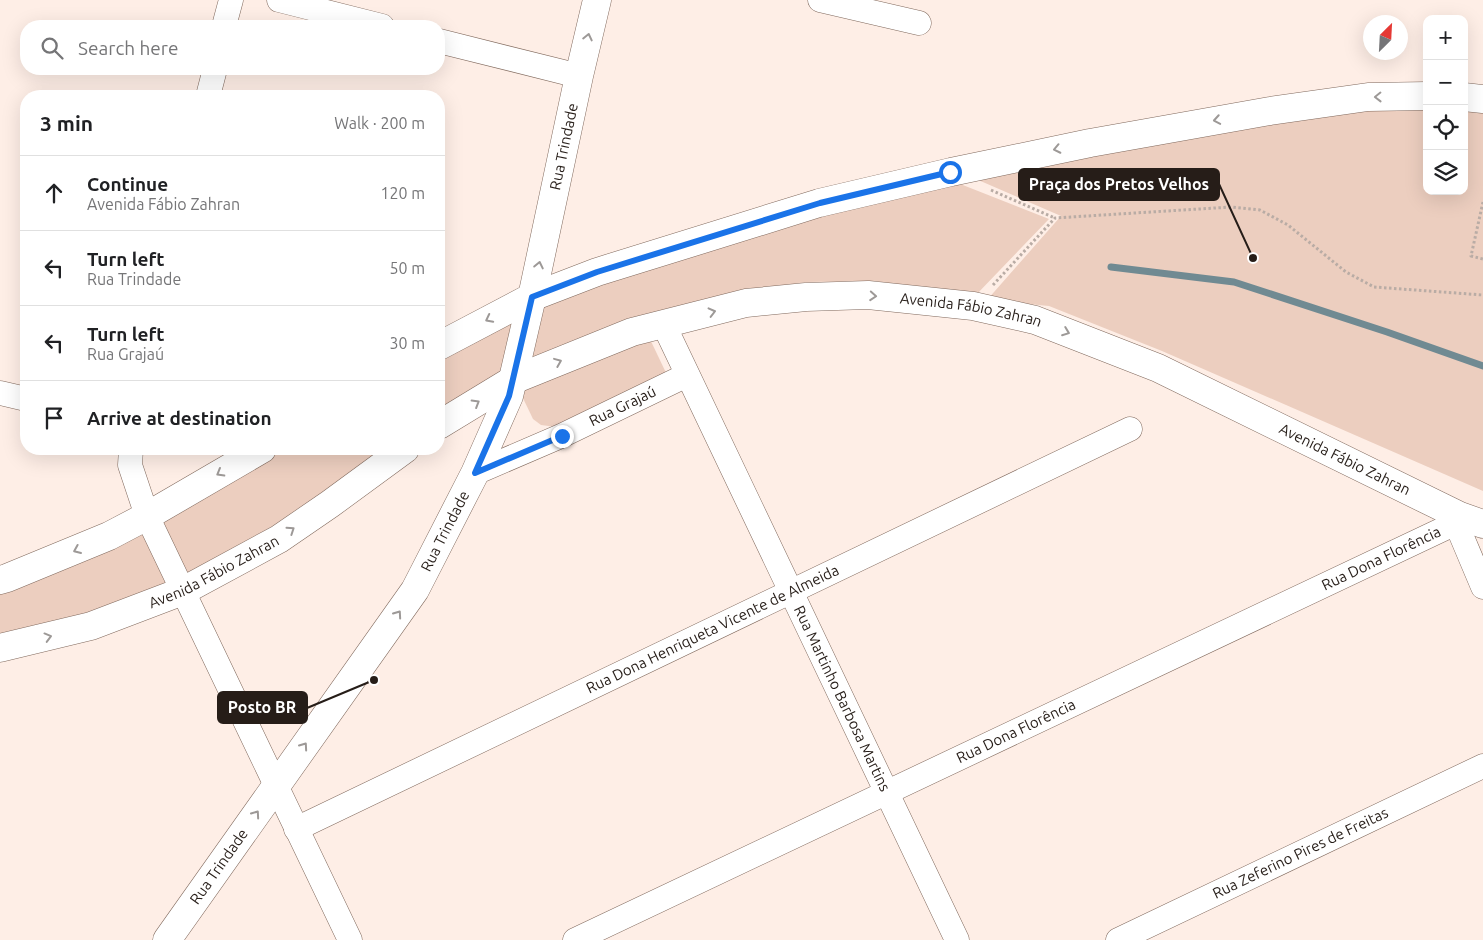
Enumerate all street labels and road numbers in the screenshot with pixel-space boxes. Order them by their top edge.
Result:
street label: Rua Trindade [546,102,581,192]
street label: Avenida Fábio Zahran [899,289,1045,330]
street label: Rua Grajaú [586,382,659,429]
street label: Avenida Fábio Zahran [1277,420,1413,498]
street label: Rua Trindade [417,488,472,574]
street label: Rua Dona Florência [1319,523,1443,593]
street label: Avenida Fábio Zahran [146,532,282,611]
street label: Rua Dona Henriqueta Vicente de Almeida [583,561,841,697]
street label: Rua Martinho Barbosa Martins [791,603,894,794]
street label: Rua Dona Florência [954,695,1078,766]
street label: Rua Zeferino Pires de Freitas [1210,804,1391,902]
street label: Rua Trindade [186,825,251,907]

